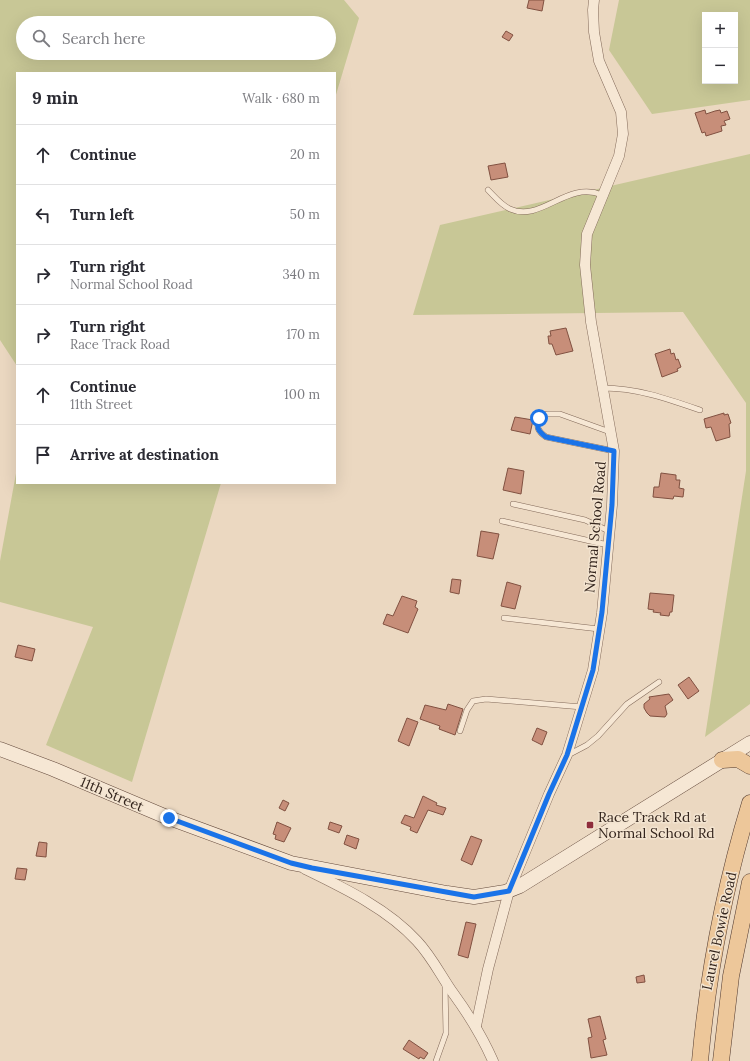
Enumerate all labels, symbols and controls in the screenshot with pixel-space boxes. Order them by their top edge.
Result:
map controls [702,12,738,84]
button: + [702,12,738,48]
search box [16,16,336,60]
icon: search [30,27,52,49]
text: Search here [62,29,145,48]
button: − [702,48,738,84]
text: 9 min [32,87,78,109]
text: Walk · 680 m [242,90,320,107]
icon: ahead [32,144,54,166]
text: Continue [70,145,136,164]
text: 20 m [290,146,320,163]
icon: left [32,204,54,226]
text: Turn left [70,205,134,224]
text: 50 m [290,206,320,223]
text: Turn right [70,257,146,276]
icon: right [32,264,54,286]
text: 340 m [283,266,320,283]
text: Normal School Road [70,276,193,293]
text: Turn right [70,317,146,336]
icon: right [32,324,54,346]
text: 170 m [286,326,320,343]
text: Race Track Road [70,336,170,353]
text: Continue [70,377,136,396]
icon: ahead [32,384,54,406]
text: 100 m [284,386,320,403]
text: 11th Street [70,396,133,413]
route start [530,409,548,427]
icon: arrive [32,444,54,466]
text: Arrive at destination [70,445,219,464]
street label: Normal School Road [580,460,610,594]
street label: 11th Street [77,773,147,816]
place label: Race Track Rd at Normal School Rd [598,808,715,842]
route end [160,809,178,827]
marker: Race Track Rd at Normal School Rd [585,820,595,830]
street label: Laurel Bowie Road [698,870,740,992]

